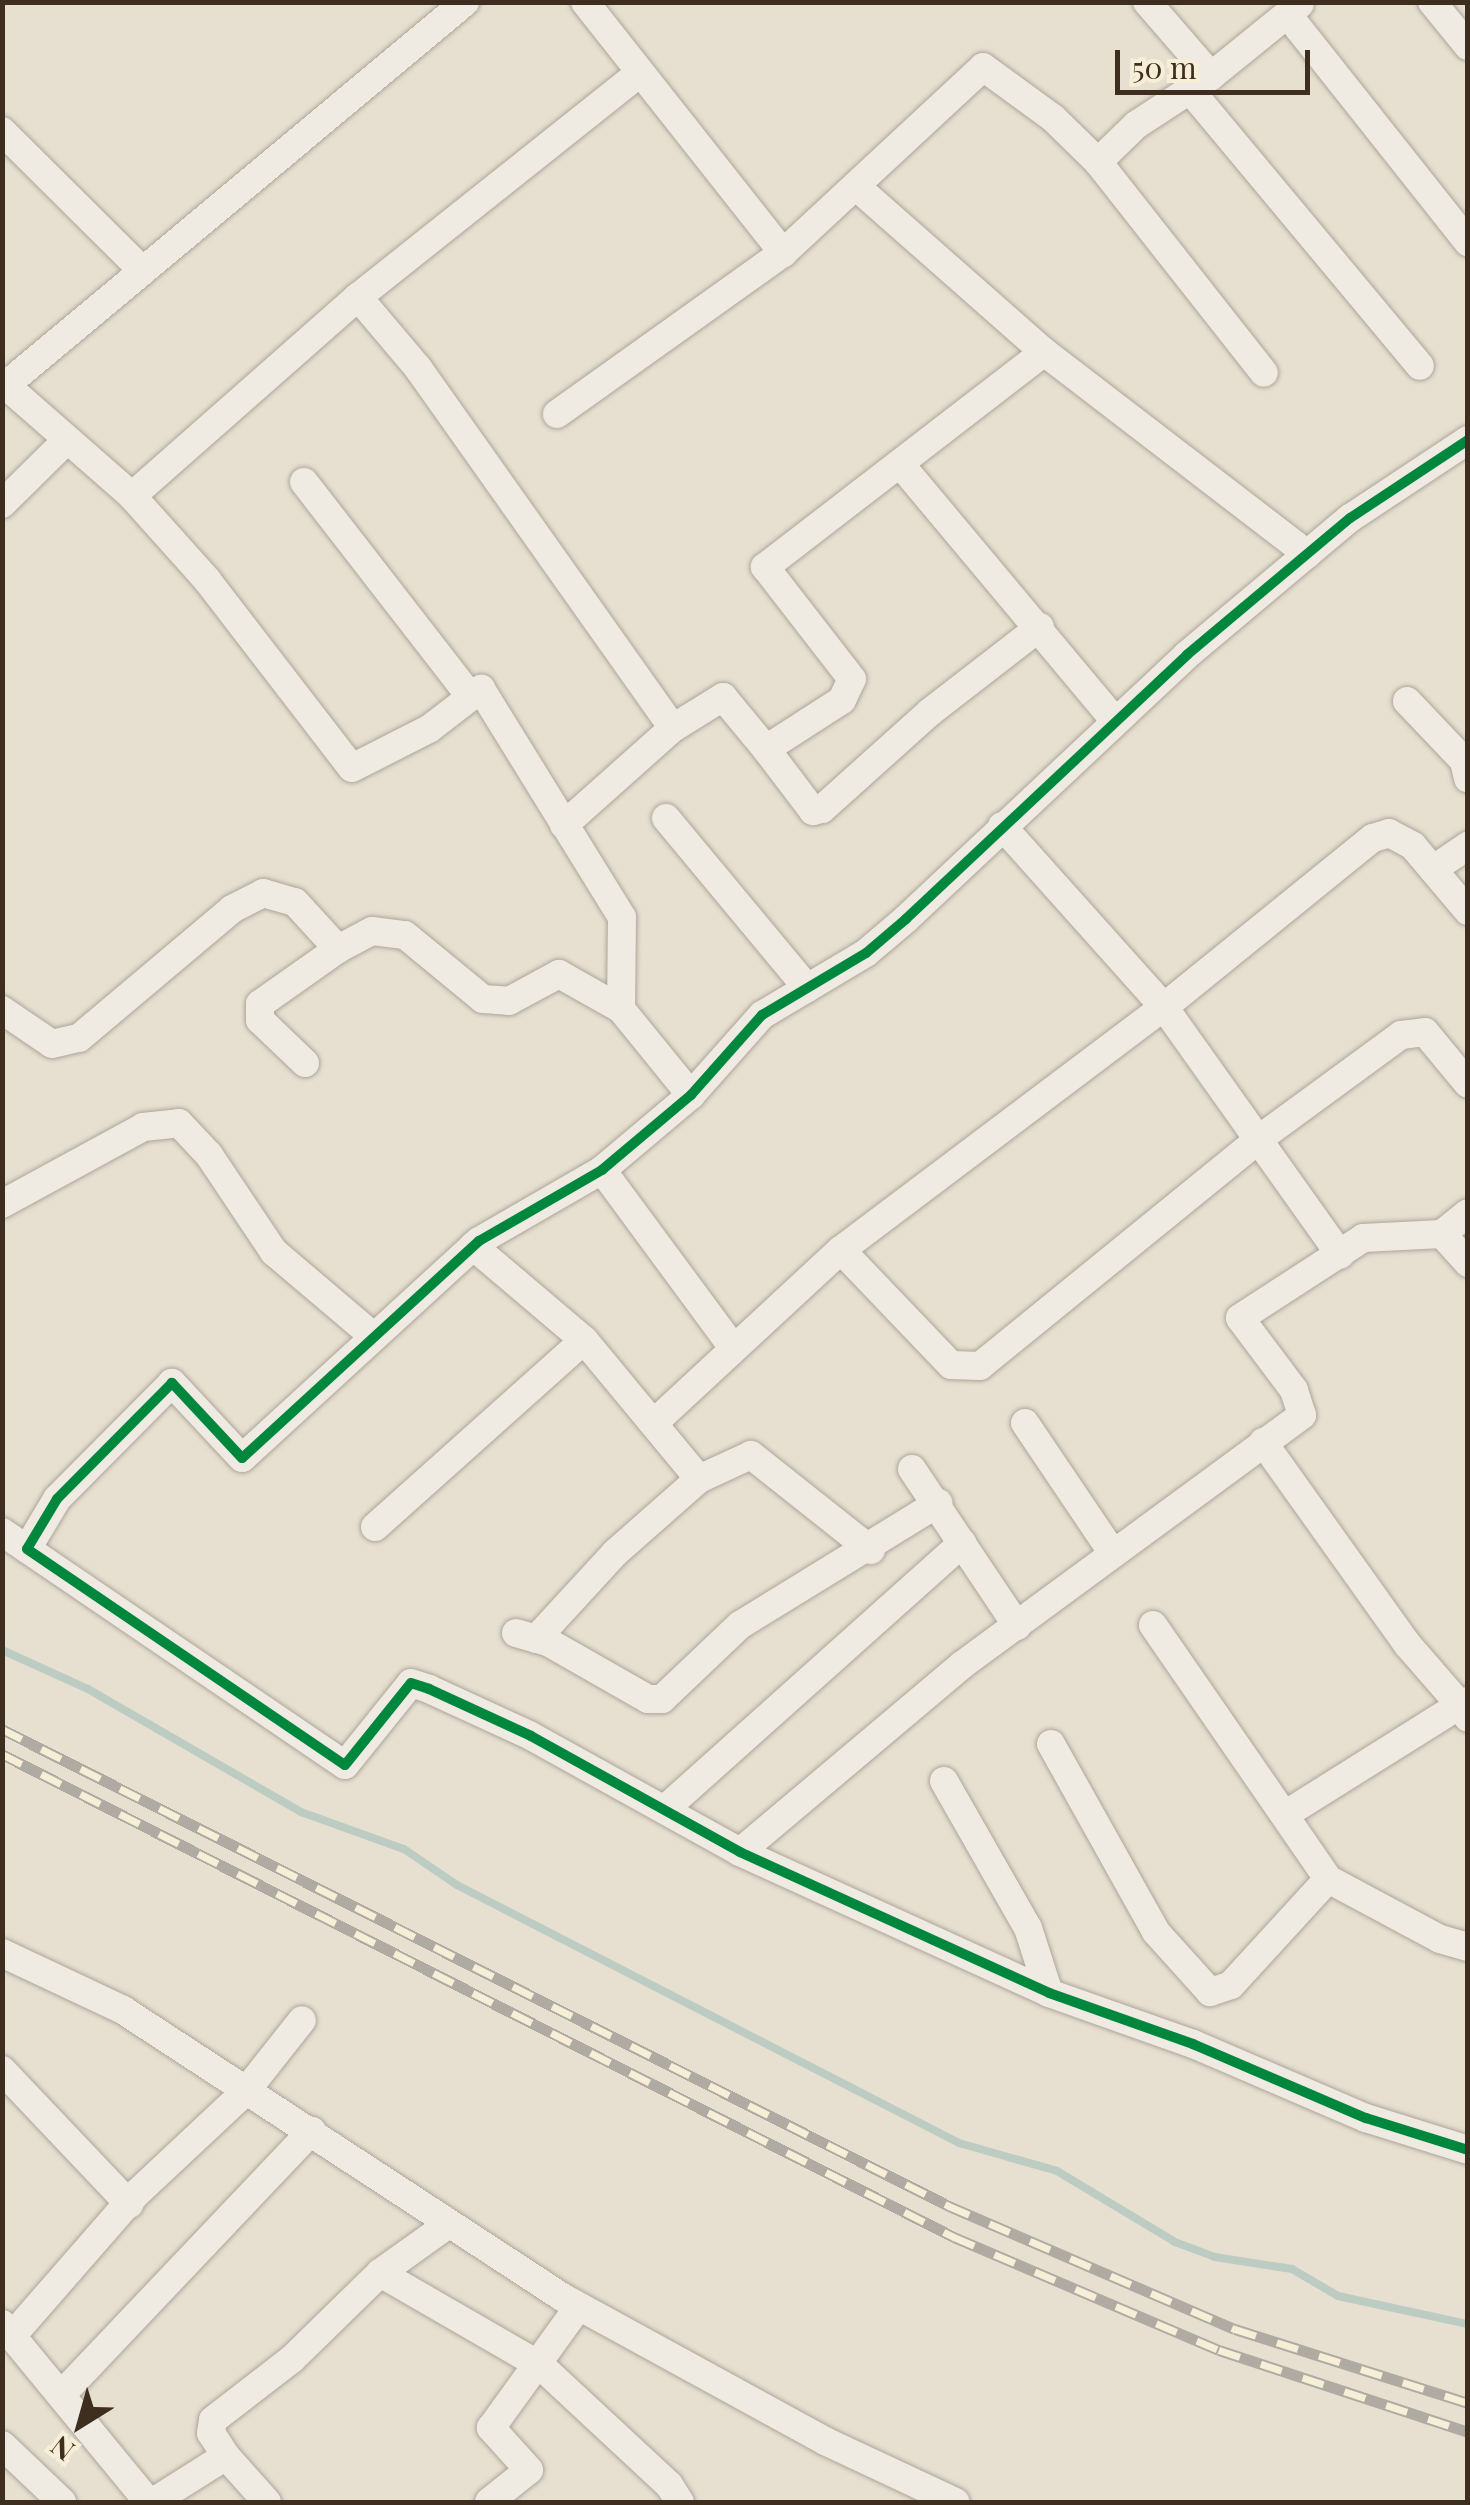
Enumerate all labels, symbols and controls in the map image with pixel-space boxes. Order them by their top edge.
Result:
scale bar [1120,30,1315,92]
text: 50 m [1132,47,1197,87]
north arrow [30,2375,130,2475]
text: N [42,2428,81,2470]

